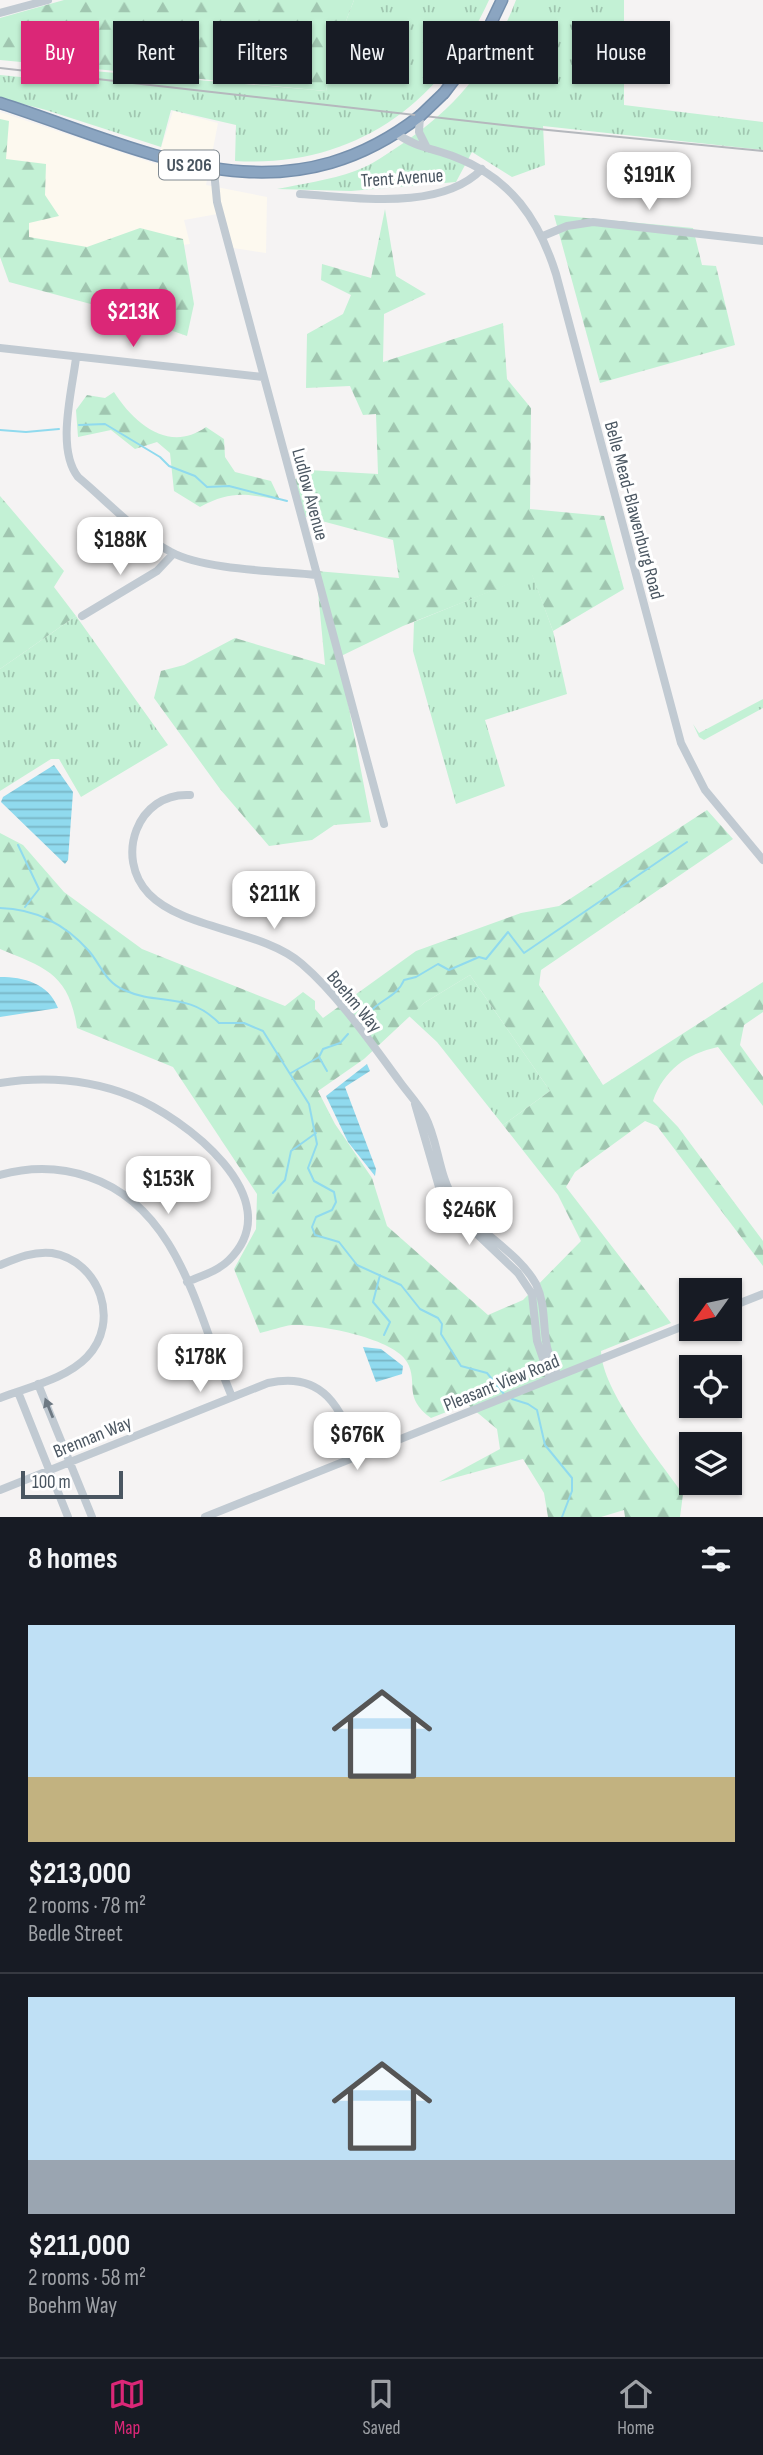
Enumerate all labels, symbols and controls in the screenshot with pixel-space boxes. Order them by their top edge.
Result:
chip: Buy [21,21,99,84]
chip: Rent [113,21,199,84]
chip: Filters [213,21,312,84]
chip: New [326,21,409,84]
chip: Apartment [423,21,558,84]
chip: House [572,21,670,84]
road number: US 206 [159,150,219,180]
pin: $191K [600,152,698,212]
text: $191K [623,161,675,189]
street label: Trent Avenue [360,164,444,193]
pin: $213K [84,290,182,349]
text: $213K [107,298,159,326]
street label: Belle Mead-Blawenburg Road [599,419,668,602]
street label: Ludlow Avenue [286,446,333,543]
pin: $188K [71,518,169,577]
text: $188K [93,526,147,554]
pin: $211K [225,872,323,931]
text: $211K [248,880,300,908]
street label: Boehm Way [321,966,387,1038]
pin: $153K [119,1156,217,1216]
text: $153K [142,1165,194,1193]
pin: $246K [420,1188,518,1247]
text: $246K [442,1196,496,1224]
north arrow [679,1278,742,1340]
map controls [679,1278,742,1495]
pin: $178K [151,1334,249,1394]
text: $178K [174,1343,226,1371]
street label: Pleasant View Road [440,1350,563,1417]
button: locate [679,1355,742,1418]
one-way arrow [43,1397,54,1418]
street label: Brennan Way [50,1411,136,1463]
pin: $676K [308,1412,406,1472]
text: $676K [330,1421,384,1449]
button: layers [679,1432,742,1495]
scale bar [21,1468,122,1500]
text: 100 m [32,1471,71,1494]
icon: filters [697,1540,735,1578]
text: 8 homes [28,1541,117,1577]
icon: home [319,1671,445,1797]
text: $213,000 [28,1856,131,1892]
text: 2 rooms · 78 m² [28,1892,146,1920]
text: Bedle Street [28,1920,123,1948]
icon: home [319,2043,445,2169]
text: $211,000 [28,2228,130,2264]
text: 2 rooms · 58 m² [28,2264,146,2292]
text: Boehm Way [28,2292,117,2320]
tab: Map [108,2375,146,2440]
tab: Saved [362,2375,401,2440]
tab: Home [617,2375,655,2440]

